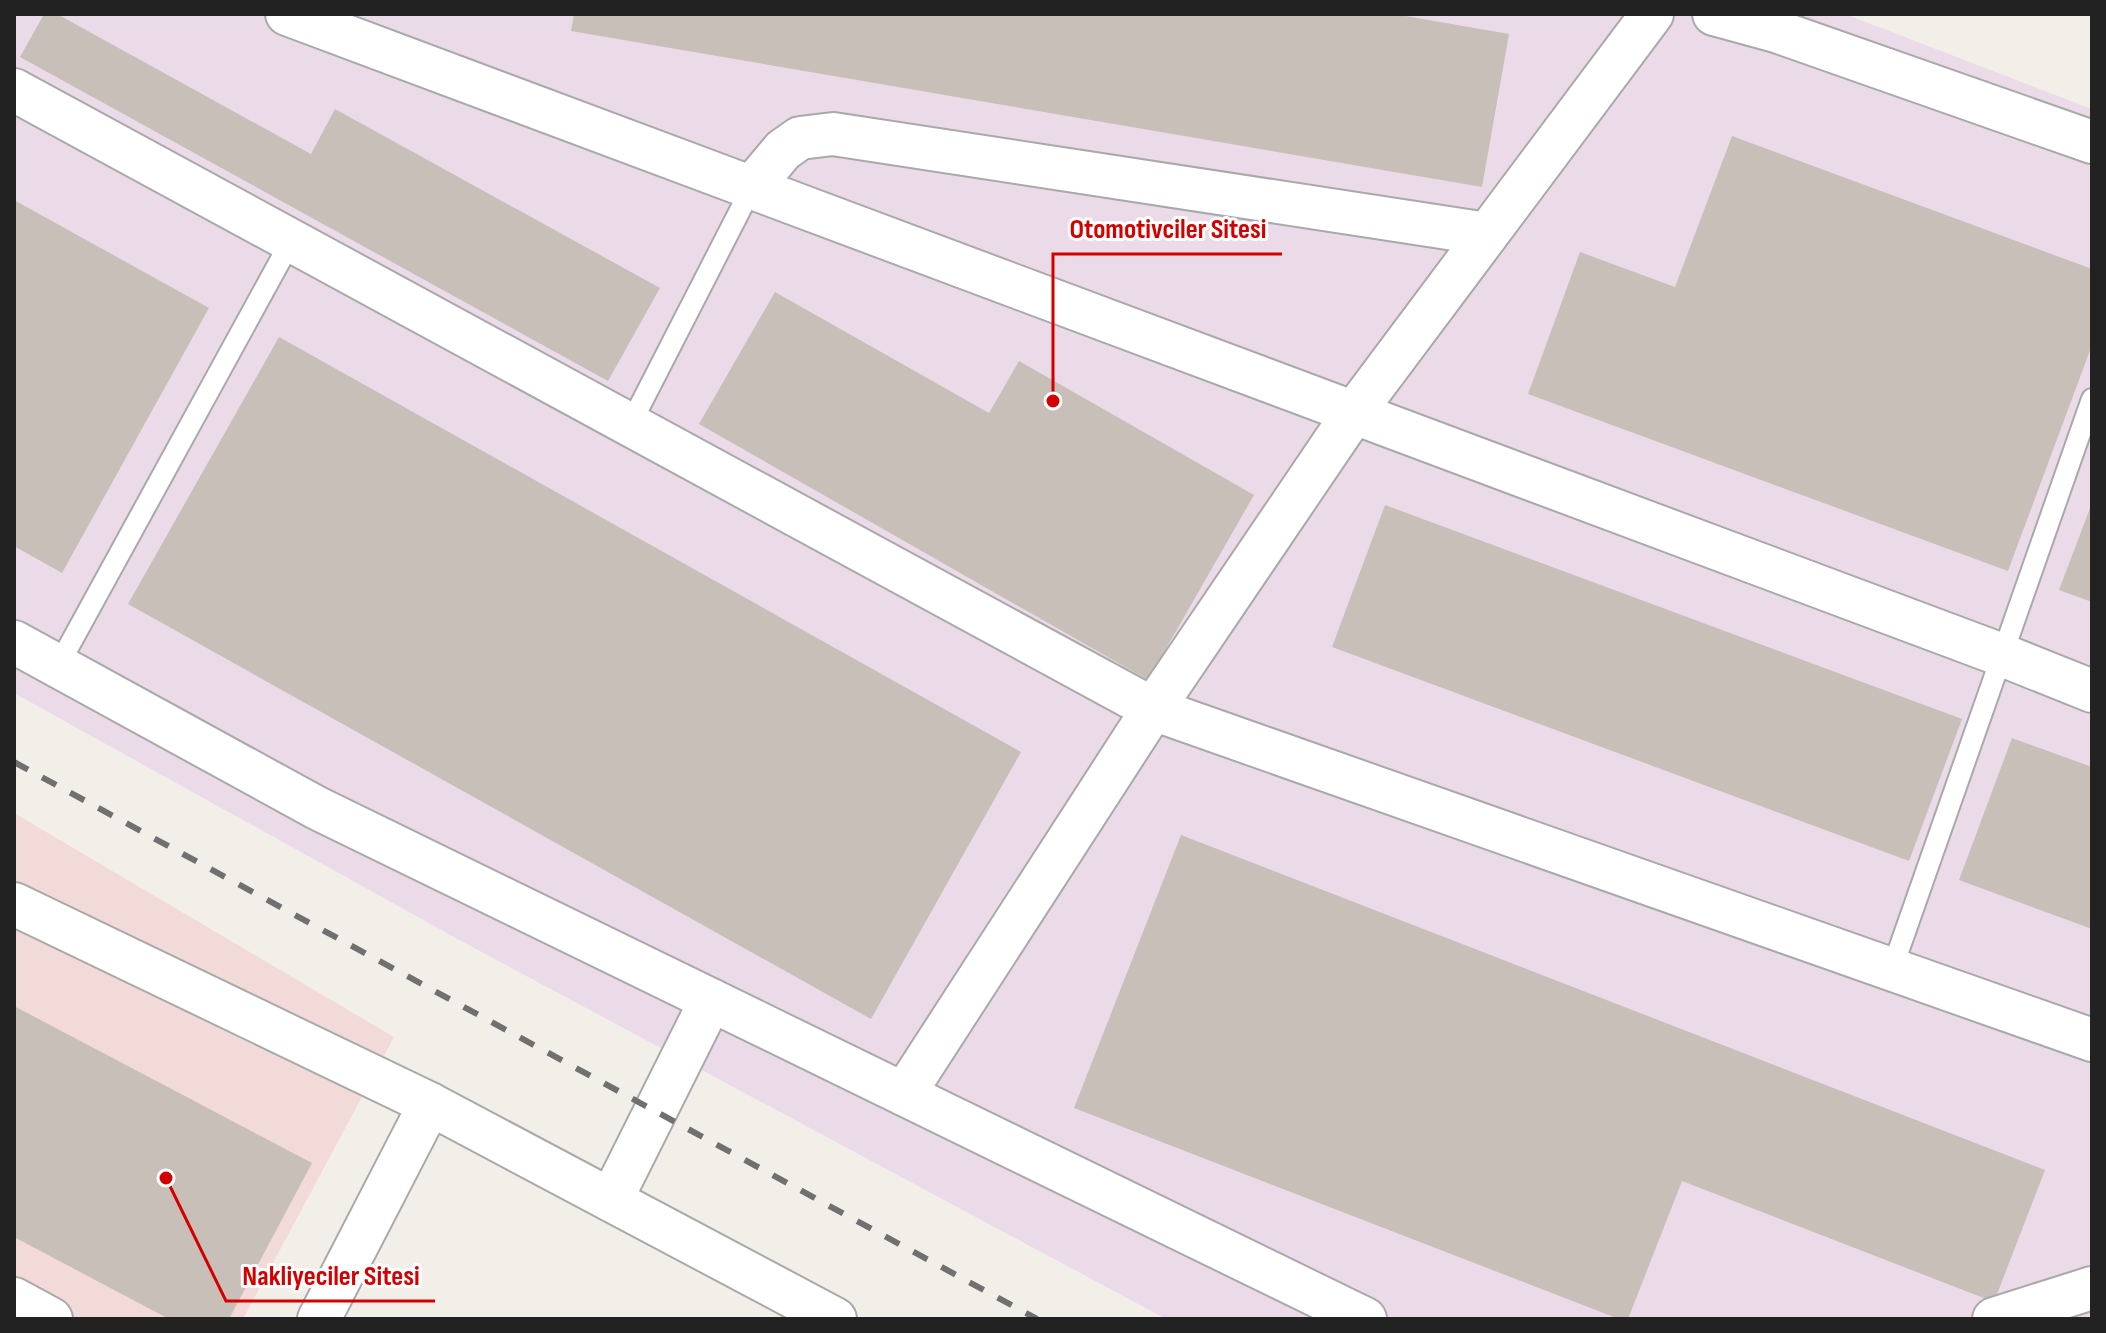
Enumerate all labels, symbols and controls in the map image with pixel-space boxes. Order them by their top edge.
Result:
callout: Otomotivciler Sitesi [1053,202,1282,254]
text: Otomotivciler Sitesi [1069,213,1267,246]
callout: Nakliyeciler Sitesi [226,1249,435,1301]
text: Nakliyeciler Sitesi [242,1260,420,1293]

